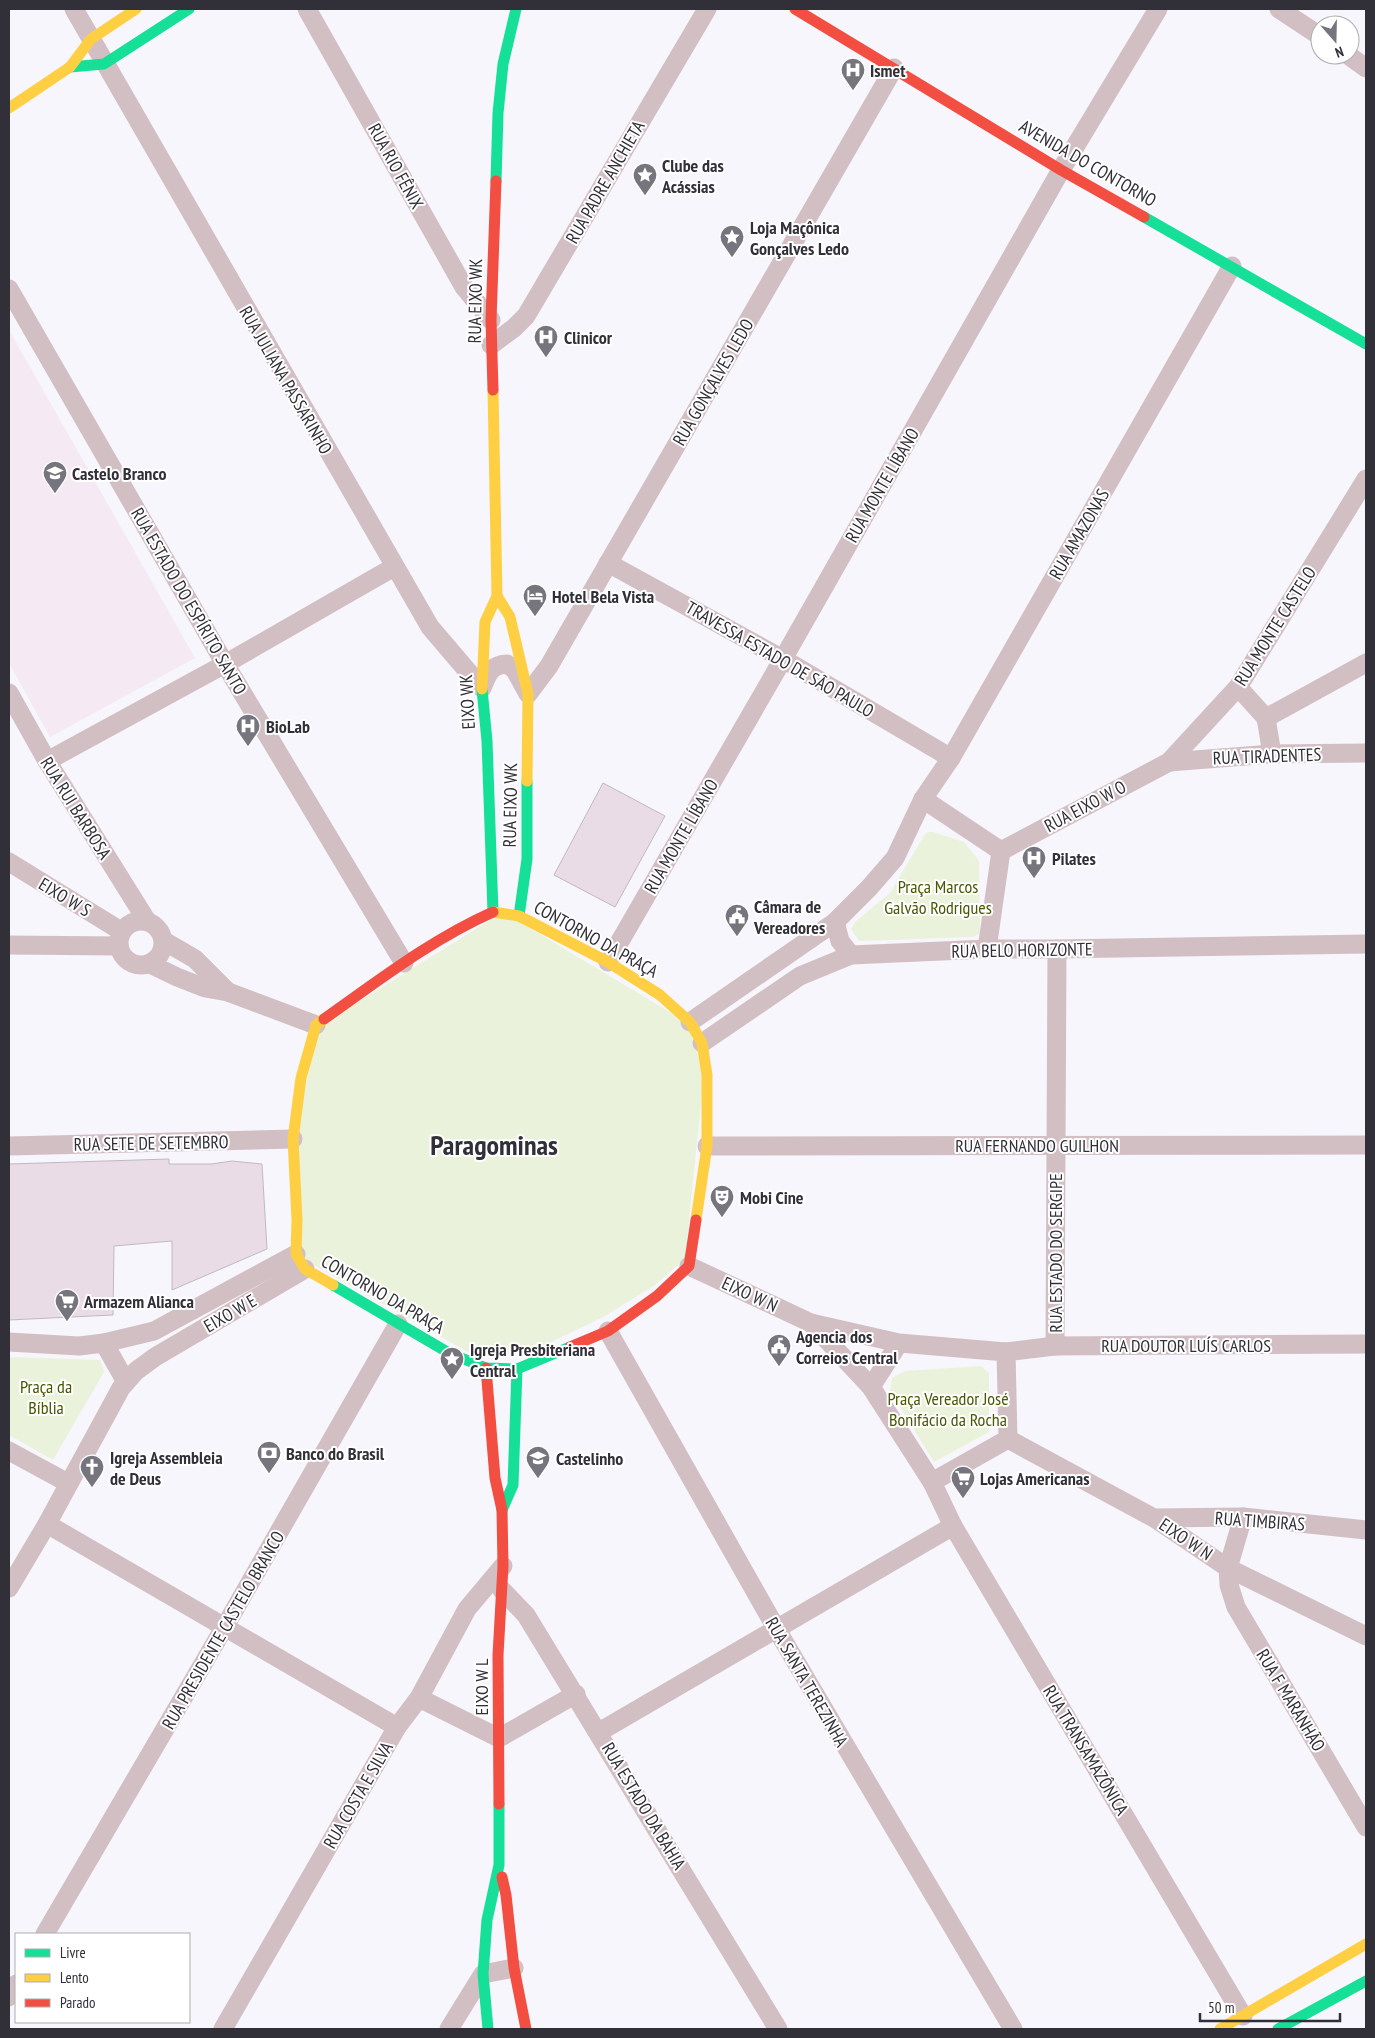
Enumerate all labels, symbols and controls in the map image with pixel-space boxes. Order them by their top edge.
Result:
north arrow [1310,15,1360,65]
text: N [1333,42,1346,62]
hospital icon: Ismet [840,57,866,91]
place label: Ismet [870,59,906,82]
street label: AVENIDA DO CONTORNO [1015,114,1161,212]
street label: RUA PADRE ANCHIETA [561,116,650,248]
street label: RUA RIO FÊNIX [363,119,429,213]
place label: Clube das Acássias [661,154,724,198]
place icon: Clube das Acássias [632,162,658,196]
place label: Loja Maçônica Gonçalves Ledo [750,216,849,260]
place icon: Loja Maçônica Gonçalves Ledo [719,224,745,258]
street label: RUA EIXO WK [463,258,487,344]
street label: RUA JULIANA PASSARINHO [234,302,338,458]
street label: RUA GONÇALVES LEDO [667,314,759,449]
hospital icon: Clinicor [533,324,559,358]
place label: Clinicor [564,326,613,349]
street label: RUA MONTE LÍBANO [840,423,924,546]
school or university icon: Castelo Branco [42,460,68,494]
place label: Castelo Branco [72,462,167,485]
street label: RUA AMAZONAS [1044,484,1114,583]
street label: RUA ESTADO DO ESPÍRITO SANTO [126,504,252,699]
street label: RUA MONTE CASTELO [1229,562,1321,690]
hotel icon: Hotel Bela Vista [522,583,548,617]
place label: Hotel Bela Vista [552,585,654,608]
street label: TRAVESSA ESTADO DE SÃO PAULO [682,596,878,722]
street label: EIXO WK [454,674,480,730]
hospital icon: BioLab [235,713,261,747]
place label: BioLab [266,715,310,738]
street label: RUA TIRADENTES [1212,743,1322,769]
street label: RUA RUI BARBOSA [36,753,117,864]
street label: RUA EIXO WK [498,762,522,848]
street label: RUA MONTE LÍBANO [639,774,723,897]
street label: RUA EIXO W O [1040,775,1130,837]
hospital icon: Pilates [1021,845,1047,879]
place label: Pilates [1052,847,1096,870]
street label: EIXO W S [35,872,96,922]
park label: Praça Marcos Galvão Rodrigues [884,875,992,919]
street label: CONTORNO DA PRAÇA [530,895,662,983]
place label: Câmara de Vereadores [753,895,825,939]
public building icon: Câmara de Vereadores [724,903,750,937]
street label: RUA BELO HORIZONTE [951,937,1093,963]
district label: Paragominas [430,1126,558,1163]
street label: RUA SETE DE SETEMBRO [73,1130,229,1156]
street label: RUA FERNANDO GUILHON [955,1134,1119,1157]
street label: RUA ESTADO DO SERGIPE [1044,1173,1067,1333]
theatre icon: Mobi Cine [709,1184,735,1218]
place label: Mobi Cine [740,1186,804,1209]
street label: CONTORNO DA PRAÇA [317,1249,449,1339]
street label: EIXO W N [718,1271,782,1317]
supermarket icon: Armazem Alianca [54,1288,80,1322]
street label: EIXO W E [199,1289,261,1337]
place label: Armazem Alianca [83,1290,194,1313]
place label: Agencia dos Correios Central [795,1325,898,1369]
public building icon: Agencia dos Correios Central [766,1333,792,1367]
street label: RUA DOUTOR LUÍS CARLOS [1101,1334,1271,1357]
place label: Igreja Presbiteriana Central [470,1338,595,1382]
place icon: Igreja Presbiteriana Central [439,1346,465,1380]
park label: Praça da Bíblia [20,1375,72,1419]
park label: Praça Vereador José Bonifácio da Rocha [887,1387,1009,1431]
bank icon: Banco do Brasil [256,1440,282,1474]
place label: Banco do Brasil [286,1442,385,1465]
school or university icon: Castelinho [525,1445,551,1479]
place label: Igreja Assembleia de Deus [110,1446,223,1490]
place label: Castelinho [556,1447,623,1470]
church icon: Igreja Assembleia de Deus [79,1454,105,1488]
supermarket icon: Lojas Americanas [950,1465,976,1499]
place label: Lojas Americanas [980,1467,1090,1490]
street label: RUA TIMBIRAS [1214,1506,1306,1536]
street label: EIXO W N [1155,1513,1217,1565]
street label: RUA PRESIDENTE CASTELO BRANCO [157,1527,289,1733]
street label: RUA SANTA TEREZINHA [761,1613,854,1751]
street label: RUA F MARANHÃO [1252,1645,1331,1755]
street label: EIXO W L [470,1658,493,1716]
street label: RUA TRANSAMAZÔNICA [1038,1681,1134,1819]
street label: RUA COSTA E SILVA [318,1737,398,1853]
street label: RUA ESTADO DA BAHIA [597,1738,691,1874]
legend [15,1933,190,2023]
text: Livre [60,1943,86,1962]
text: Lento [60,1968,89,1987]
scale bar [1200,1990,1340,2022]
text: Parado [60,1993,95,2012]
text: 50 m [1208,1998,1234,2017]

